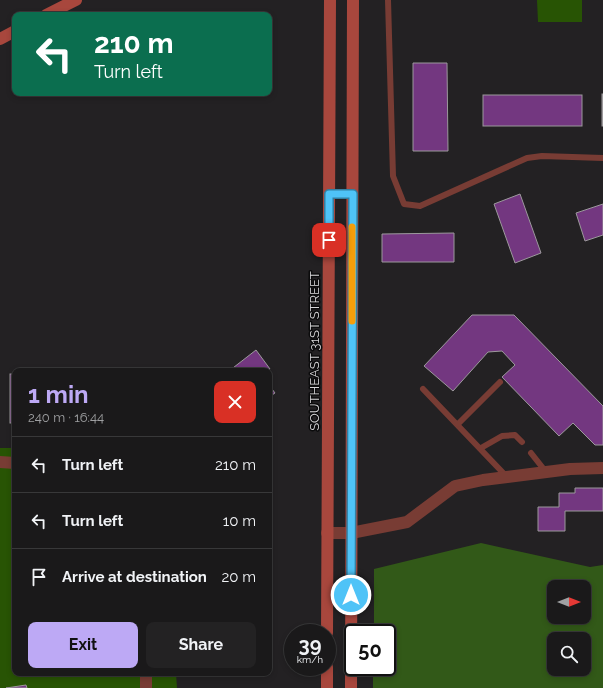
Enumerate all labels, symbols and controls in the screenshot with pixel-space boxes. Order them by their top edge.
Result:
text: 210 m [94,27,174,60]
icon: left [28,28,80,80]
text: Turn left [94,61,163,82]
pin [312,223,346,257]
icon: arrive [318,229,340,251]
street label: SOUTHEAST 31ST STREET [307,271,322,431]
text: 1 min [28,380,89,409]
button: close [214,381,256,423]
text: 240 m · 16:44 [28,410,104,425]
icon: left [28,454,50,476]
text: Turn left [62,456,123,474]
text: 210 m [215,456,256,474]
icon: left [28,510,50,532]
text: Turn left [62,512,123,530]
text: 10 m [223,512,256,530]
icon: arrive [28,566,50,588]
text: Arrive at destination [62,568,207,586]
text: 20 m [221,568,256,586]
position arrow [330,574,372,616]
north arrow [547,580,591,624]
map controls [547,580,591,676]
button: Exit [28,622,138,668]
button: Share [146,622,256,668]
speed limit sign: 50 [344,624,396,676]
button: search [547,632,591,676]
text: 39 [299,633,321,657]
text: km/h [297,654,323,665]

